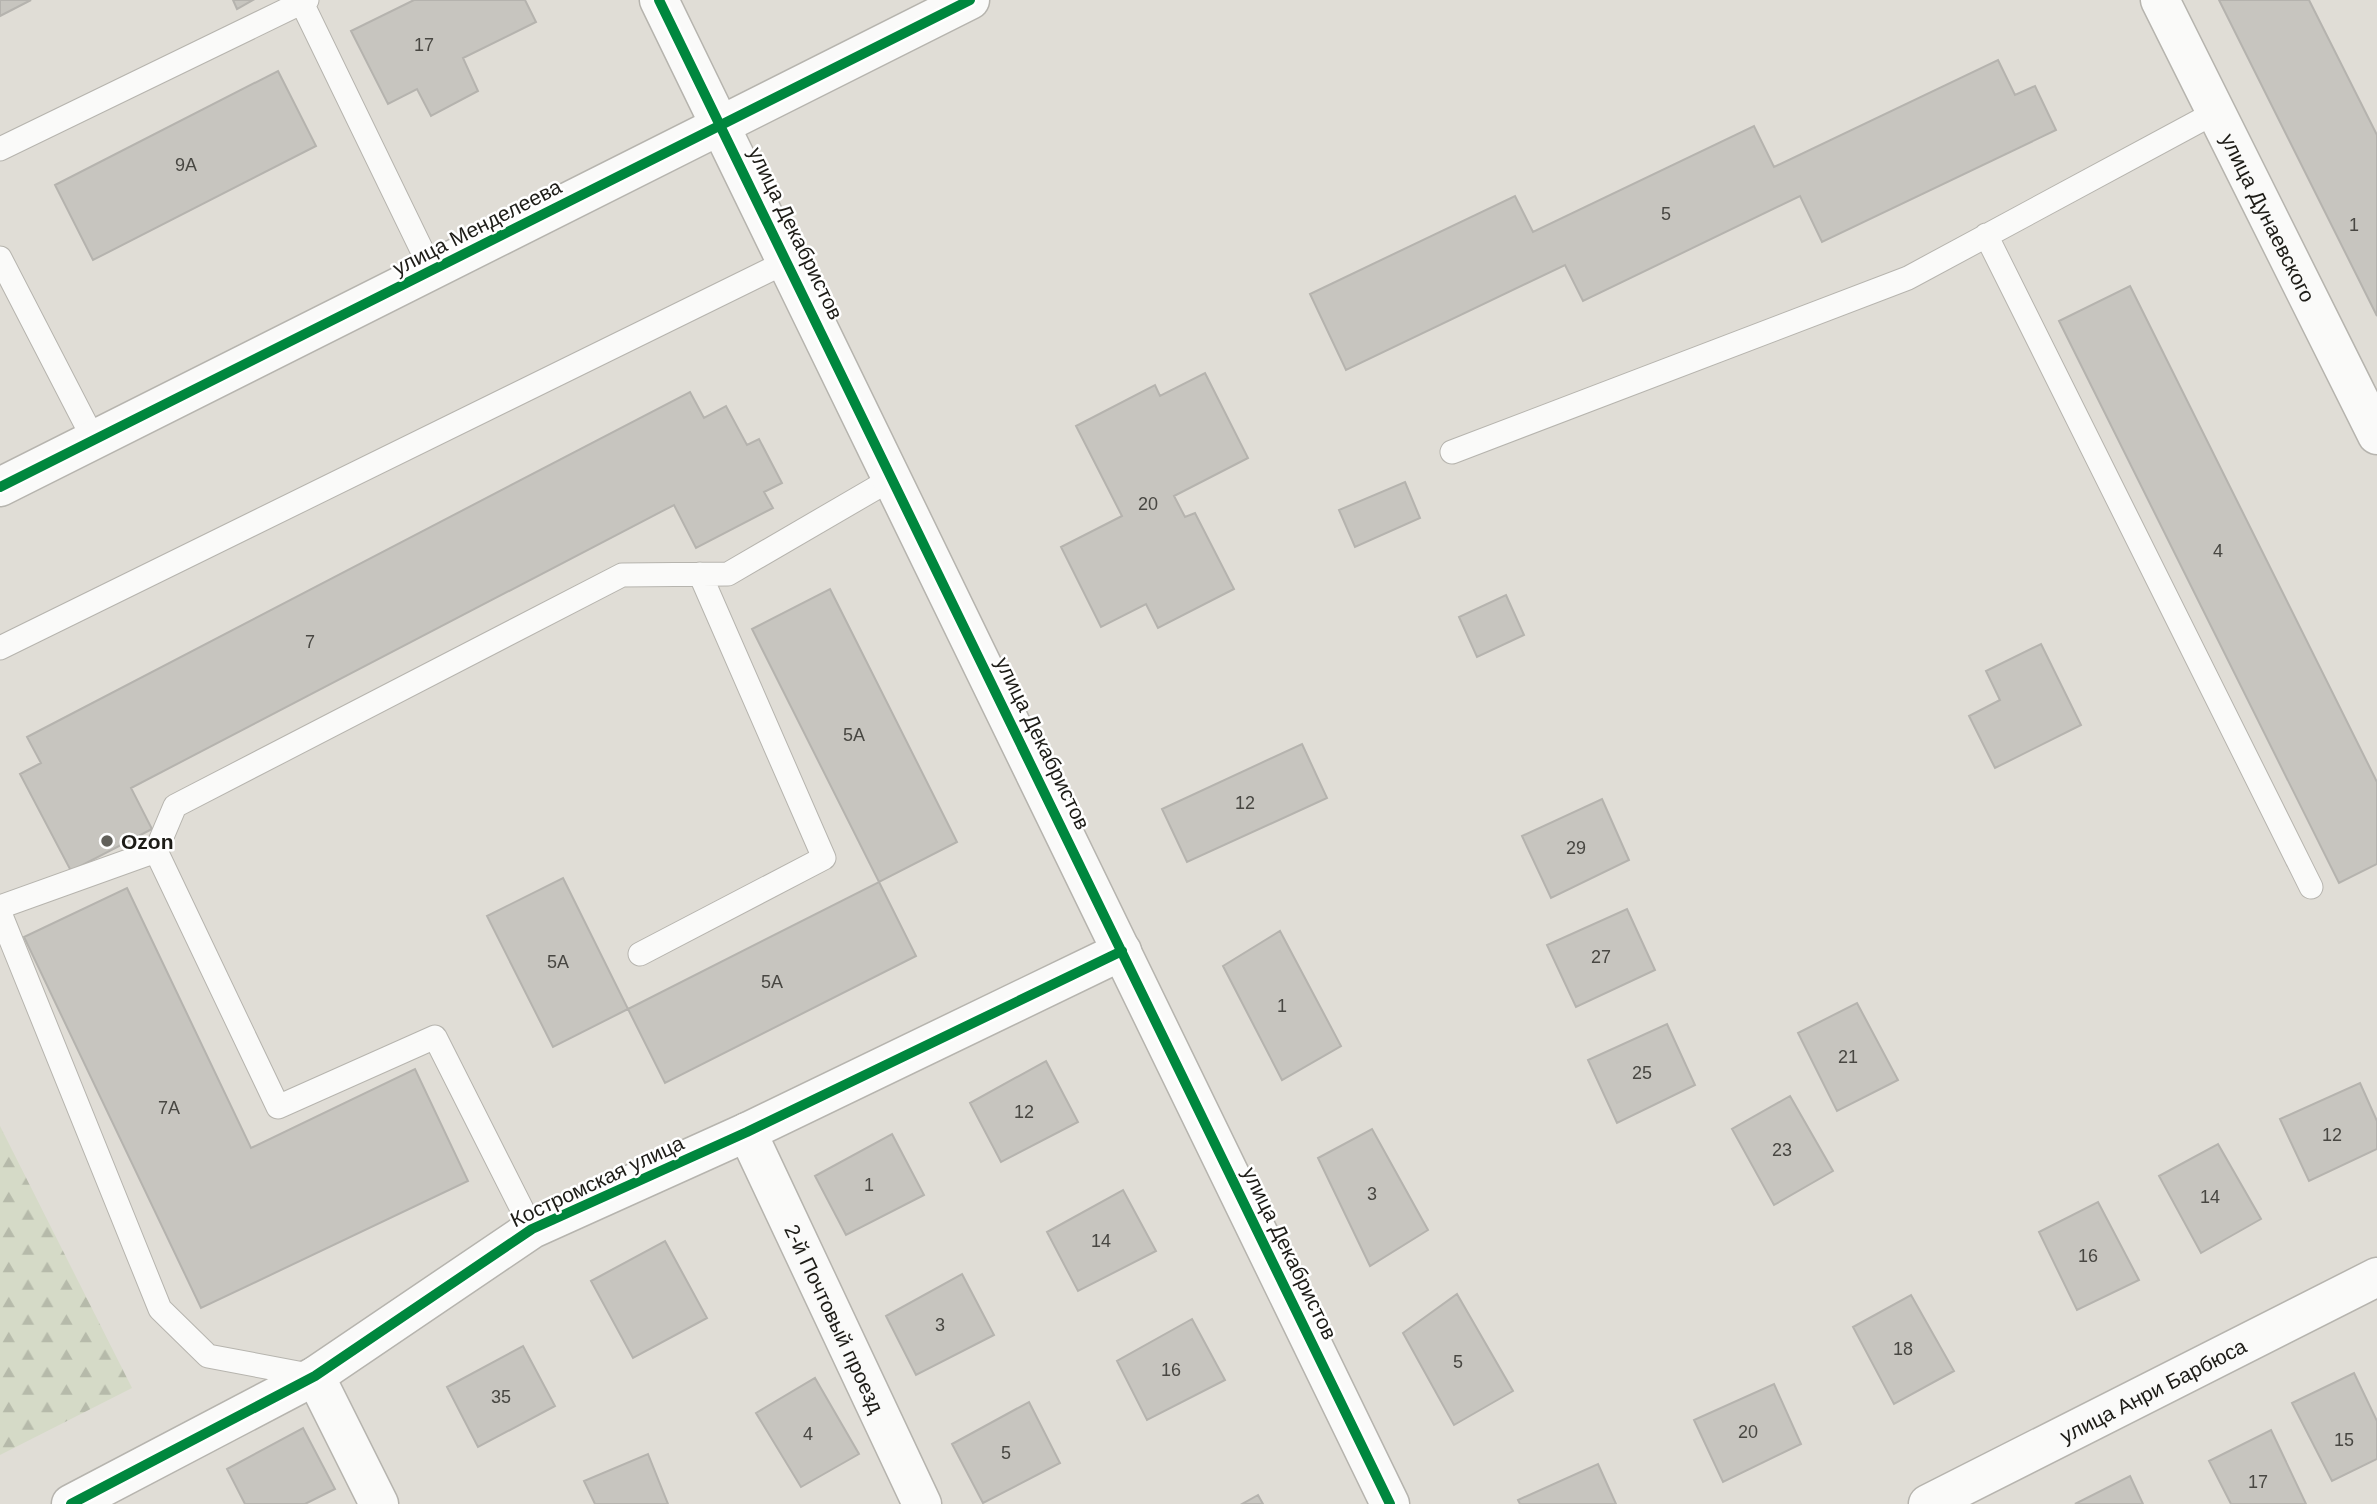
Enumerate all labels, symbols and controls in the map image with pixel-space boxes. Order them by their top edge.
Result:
house number: 17 [414,35,434,55]
street label: улица Дунаевского [2217,129,2320,305]
street label: улица Декабристов [744,143,848,323]
house number: 9А [175,155,197,175]
street label: улица Менделеева [389,174,565,279]
house number: 5 [1661,204,1671,224]
house number: 1 [2349,215,2359,235]
house number: 20 [1138,494,1158,514]
house number: 4 [2213,541,2223,561]
house number: 7 [305,632,315,652]
street label: улица Декабристов [991,653,1095,833]
house number: 5А [843,725,865,745]
house number: 12 [1235,793,1255,813]
place label: Ozon [121,830,174,853]
marker: Ozon [99,833,115,849]
house number: 29 [1566,838,1586,858]
house number: 27 [1591,947,1611,967]
house number: 5А [547,952,569,972]
house number: 5А [761,972,783,992]
house number: 1 [1277,996,1287,1016]
house number: 21 [1838,1047,1858,1067]
house number: 25 [1632,1063,1652,1083]
house number: 7А [158,1098,180,1118]
house number: 12 [1014,1102,1034,1122]
house number: 12 [2322,1125,2342,1145]
street label: Костромская улица [507,1131,688,1231]
house number: 23 [1772,1140,1792,1160]
street label: улица Декабристов [1238,1163,1342,1343]
house number: 1 [864,1175,874,1195]
house number: 3 [1367,1184,1377,1204]
house number: 14 [2200,1187,2220,1207]
street label: 2-й Почтовый проезд [780,1220,889,1416]
house number: 14 [1091,1231,1111,1251]
house number: 16 [2078,1246,2098,1266]
house number: 3 [935,1315,945,1335]
street label: улица Анри Барбюса [2056,1334,2250,1447]
house number: 18 [1893,1339,1913,1359]
house number: 5 [1453,1352,1463,1372]
house number: 16 [1161,1360,1181,1380]
house number: 35 [491,1387,511,1407]
house number: 20 [1738,1422,1758,1442]
house number: 4 [803,1424,813,1444]
house number: 15 [2334,1430,2354,1450]
house number: 5 [1001,1443,1011,1463]
house number: 17 [2248,1472,2268,1492]

